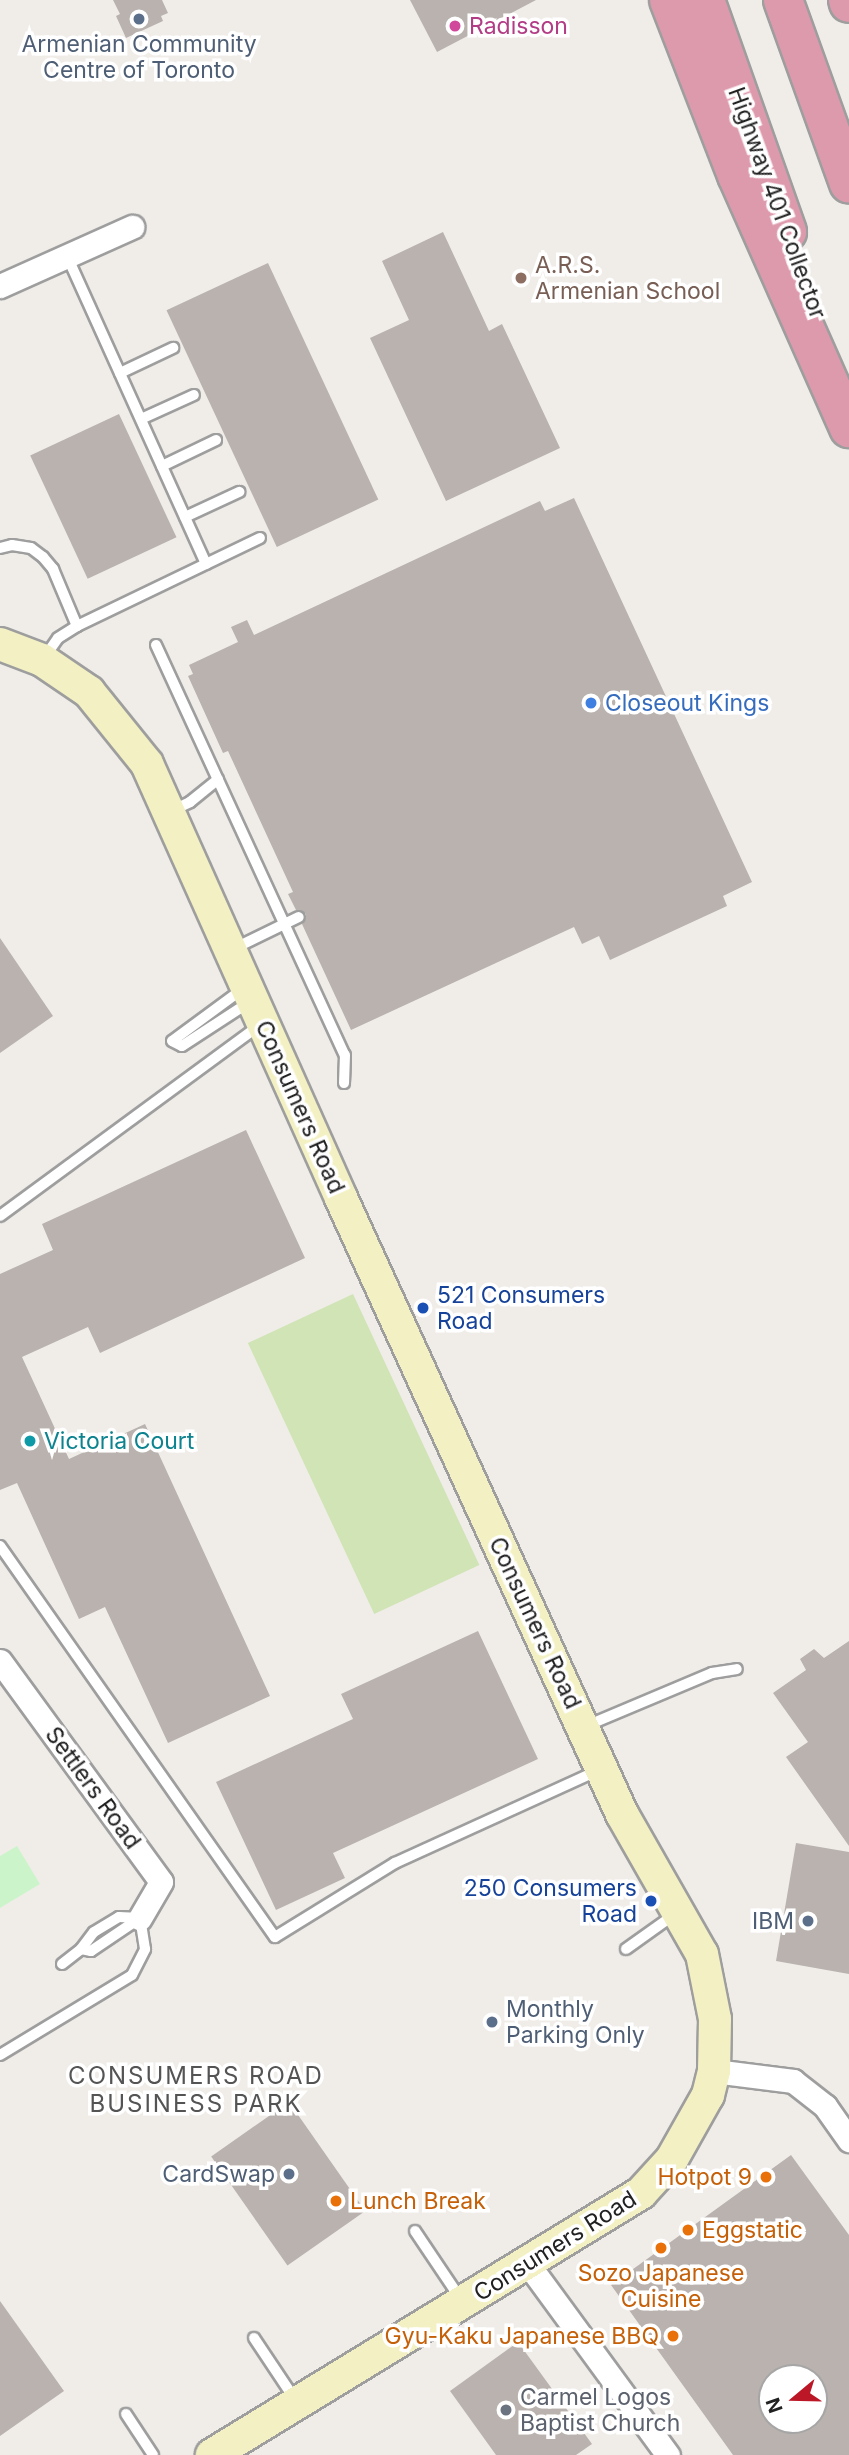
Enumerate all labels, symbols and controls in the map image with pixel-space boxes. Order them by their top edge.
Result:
marker: Armenian Community Centre of Toronto [131,11,147,27]
place label: Radisson [469,12,568,40]
marker: Radisson [447,18,463,34]
place label: Armenian Community Centre of Toronto [21,30,257,84]
street label: Highway 401 Collector [722,83,832,323]
place label: A.R.S. Armenian School [535,251,720,305]
marker: A.R.S. Armenian School [513,270,529,286]
place label: Closeout Kings [605,689,769,717]
marker: Closeout Kings [583,695,599,711]
street label: Consumers Road [250,1016,350,1198]
place label: 521 Consumers Road [437,1281,605,1335]
marker: 521 Consumers Road [415,1300,431,1316]
place label: Victoria Court [44,1427,194,1455]
marker: Victoria Court [22,1433,38,1449]
street label: Consumers Road [483,1533,587,1713]
street label: Settlers Road [39,1721,147,1855]
place label: 250 Consumers Road [464,1874,637,1928]
marker: 250 Consumers Road [643,1893,659,1909]
place label: IBM [752,1907,794,1935]
marker: IBM [800,1913,816,1929]
place label: Monthly Parking Only [506,1995,645,2049]
marker: Monthly Parking Only [484,2014,500,2030]
district label: CONSUMERS ROAD BUSINESS PARK [70,2062,322,2118]
place label: CardSwap [162,2160,275,2188]
place label: Hotpot 9 [657,2163,752,2191]
marker: CardSwap [281,2166,297,2182]
marker: Hotpot 9 [758,2169,774,2185]
street label: Consumers Road [469,2185,641,2307]
place label: Lunch Break [350,2187,486,2215]
marker: Lunch Break [328,2193,344,2209]
place label: Eggstatic [702,2216,803,2244]
marker: Eggstatic [680,2222,696,2238]
marker: Sozo Japanese Cuisine [653,2240,669,2256]
place label: Sozo Japanese Cuisine [578,2259,744,2313]
place label: Gyu-Kaku Japanese BBQ [385,2322,659,2350]
marker: Gyu-Kaku Japanese BBQ [665,2328,681,2344]
north arrow [758,2364,828,2434]
place label: Carmel Logos Baptist Church [520,2383,680,2437]
text: N [761,2395,788,2416]
marker: Carmel Logos Baptist Church [498,2402,514,2418]

